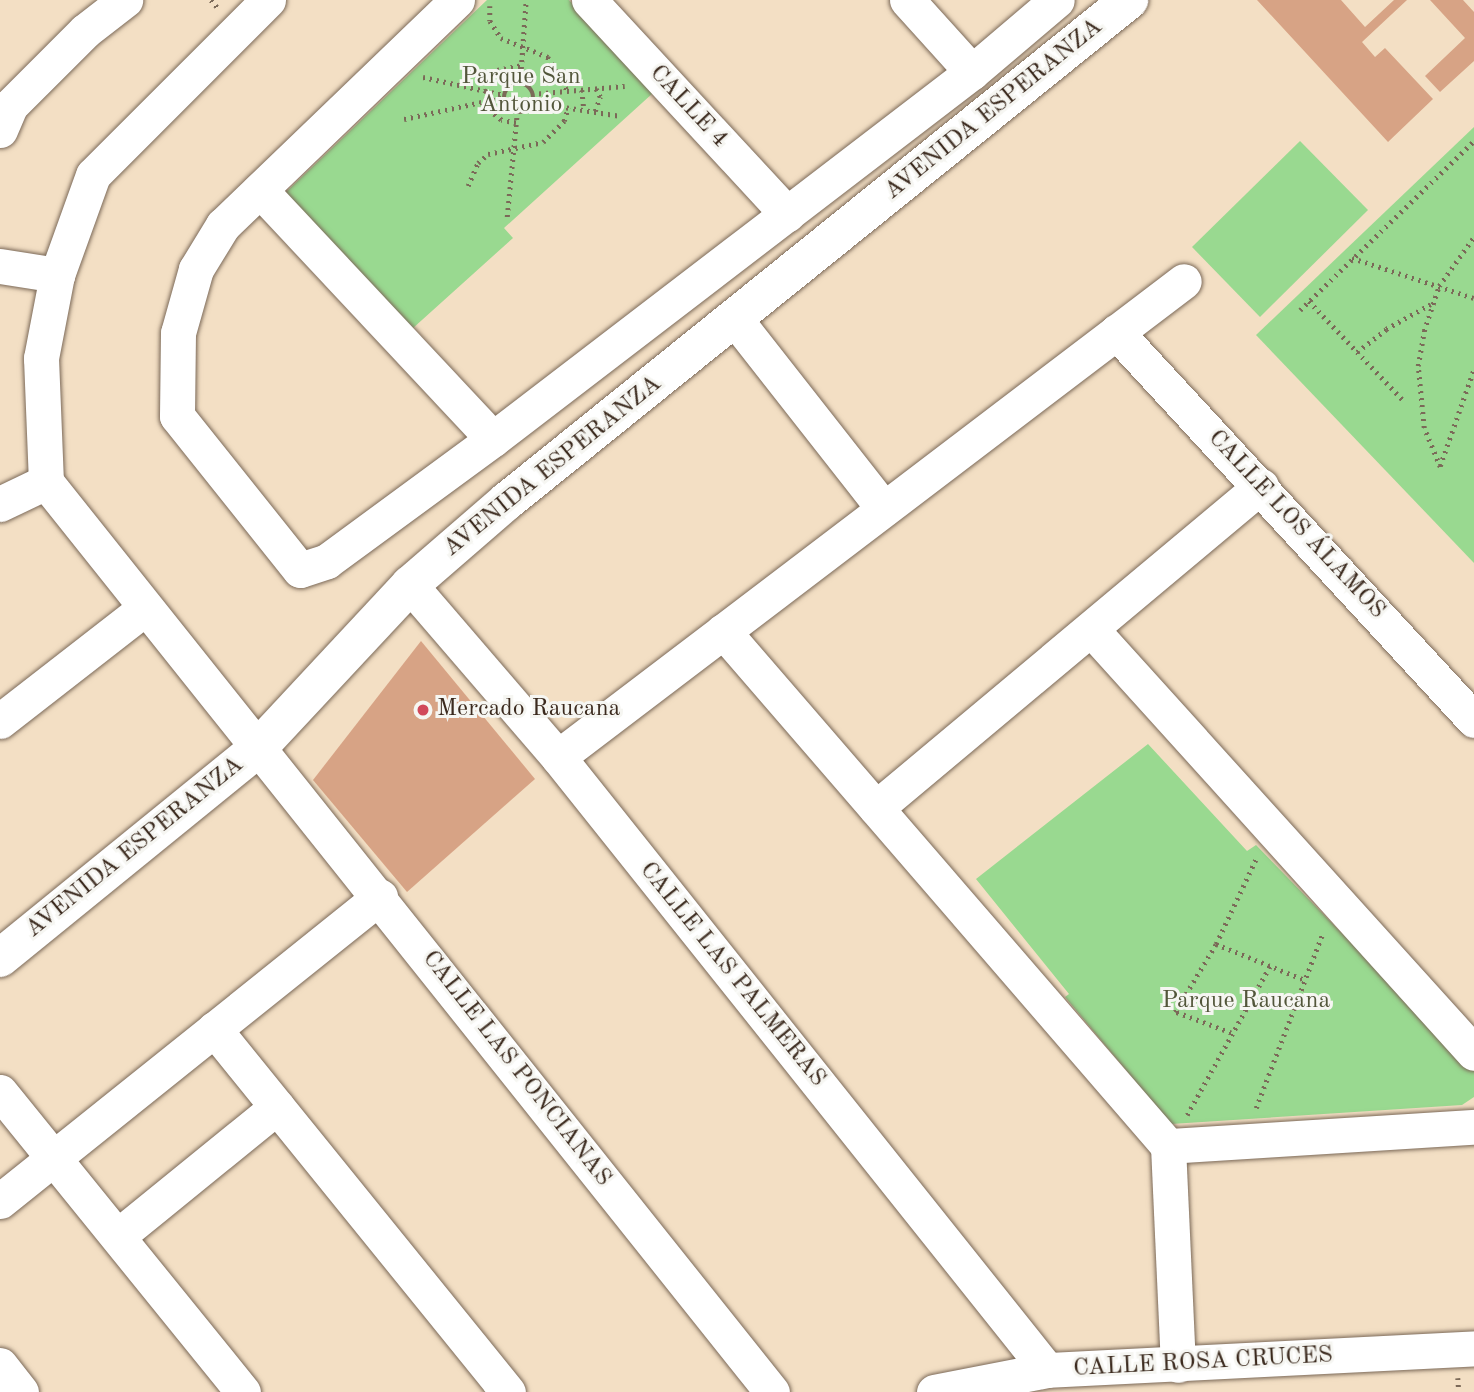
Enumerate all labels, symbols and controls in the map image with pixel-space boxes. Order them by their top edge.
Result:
street label: AVENIDA ESPERANZA [879,13,1109,207]
street label: CALLE 4 [643,60,733,154]
park label: Parque San Antonio [461,64,581,120]
street label: AVENIDA ESPERANZA [438,370,668,564]
street label: CALLE LOS ÁLAMOS [1201,425,1391,625]
place label: Mercado Raucana [437,696,620,724]
marker: Mercado Raucana [415,702,431,718]
street label: AVENIDA ESPERANZA [20,751,250,945]
street label: CALLE LAS PALMERAS [632,857,832,1093]
street label: CALLE LAS PONCIANAS [415,945,617,1193]
park label: Parque Raucana [1162,988,1330,1016]
street label: CALLE ROSA CRUCES [1072,1342,1334,1384]

